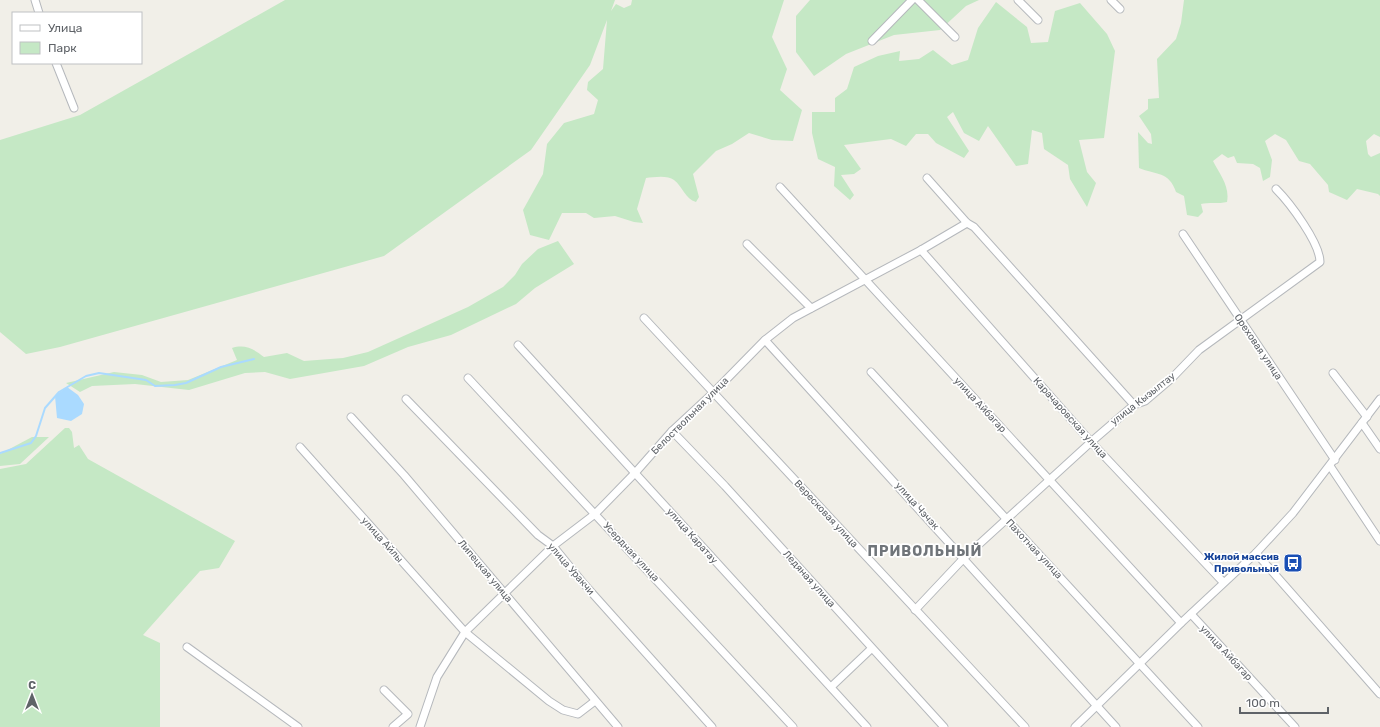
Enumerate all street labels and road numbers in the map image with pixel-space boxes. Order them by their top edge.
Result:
street label: Ореховая улица [1231,312,1285,382]
street label: улица Кызылтау [1108,370,1178,428]
street label: Белоствольная улица [649,375,731,457]
street label: улица Айбагар [951,375,1009,435]
street label: Карачаровская улица [1030,375,1110,461]
street label: Вересковая улица [792,478,860,550]
street label: улица Чэчэк [893,480,942,533]
street label: улица Каратау [664,506,720,567]
street label: улица Айлы [359,515,405,565]
street label: Пахотная улица [1003,517,1065,581]
street label: Усердная улица [600,520,662,584]
street label: Липецкая улица [455,537,515,605]
street label: улица Уракчи [545,540,597,598]
street label: Ледяная улица [780,548,838,610]
street label: улица Айбагар [1197,623,1255,683]

